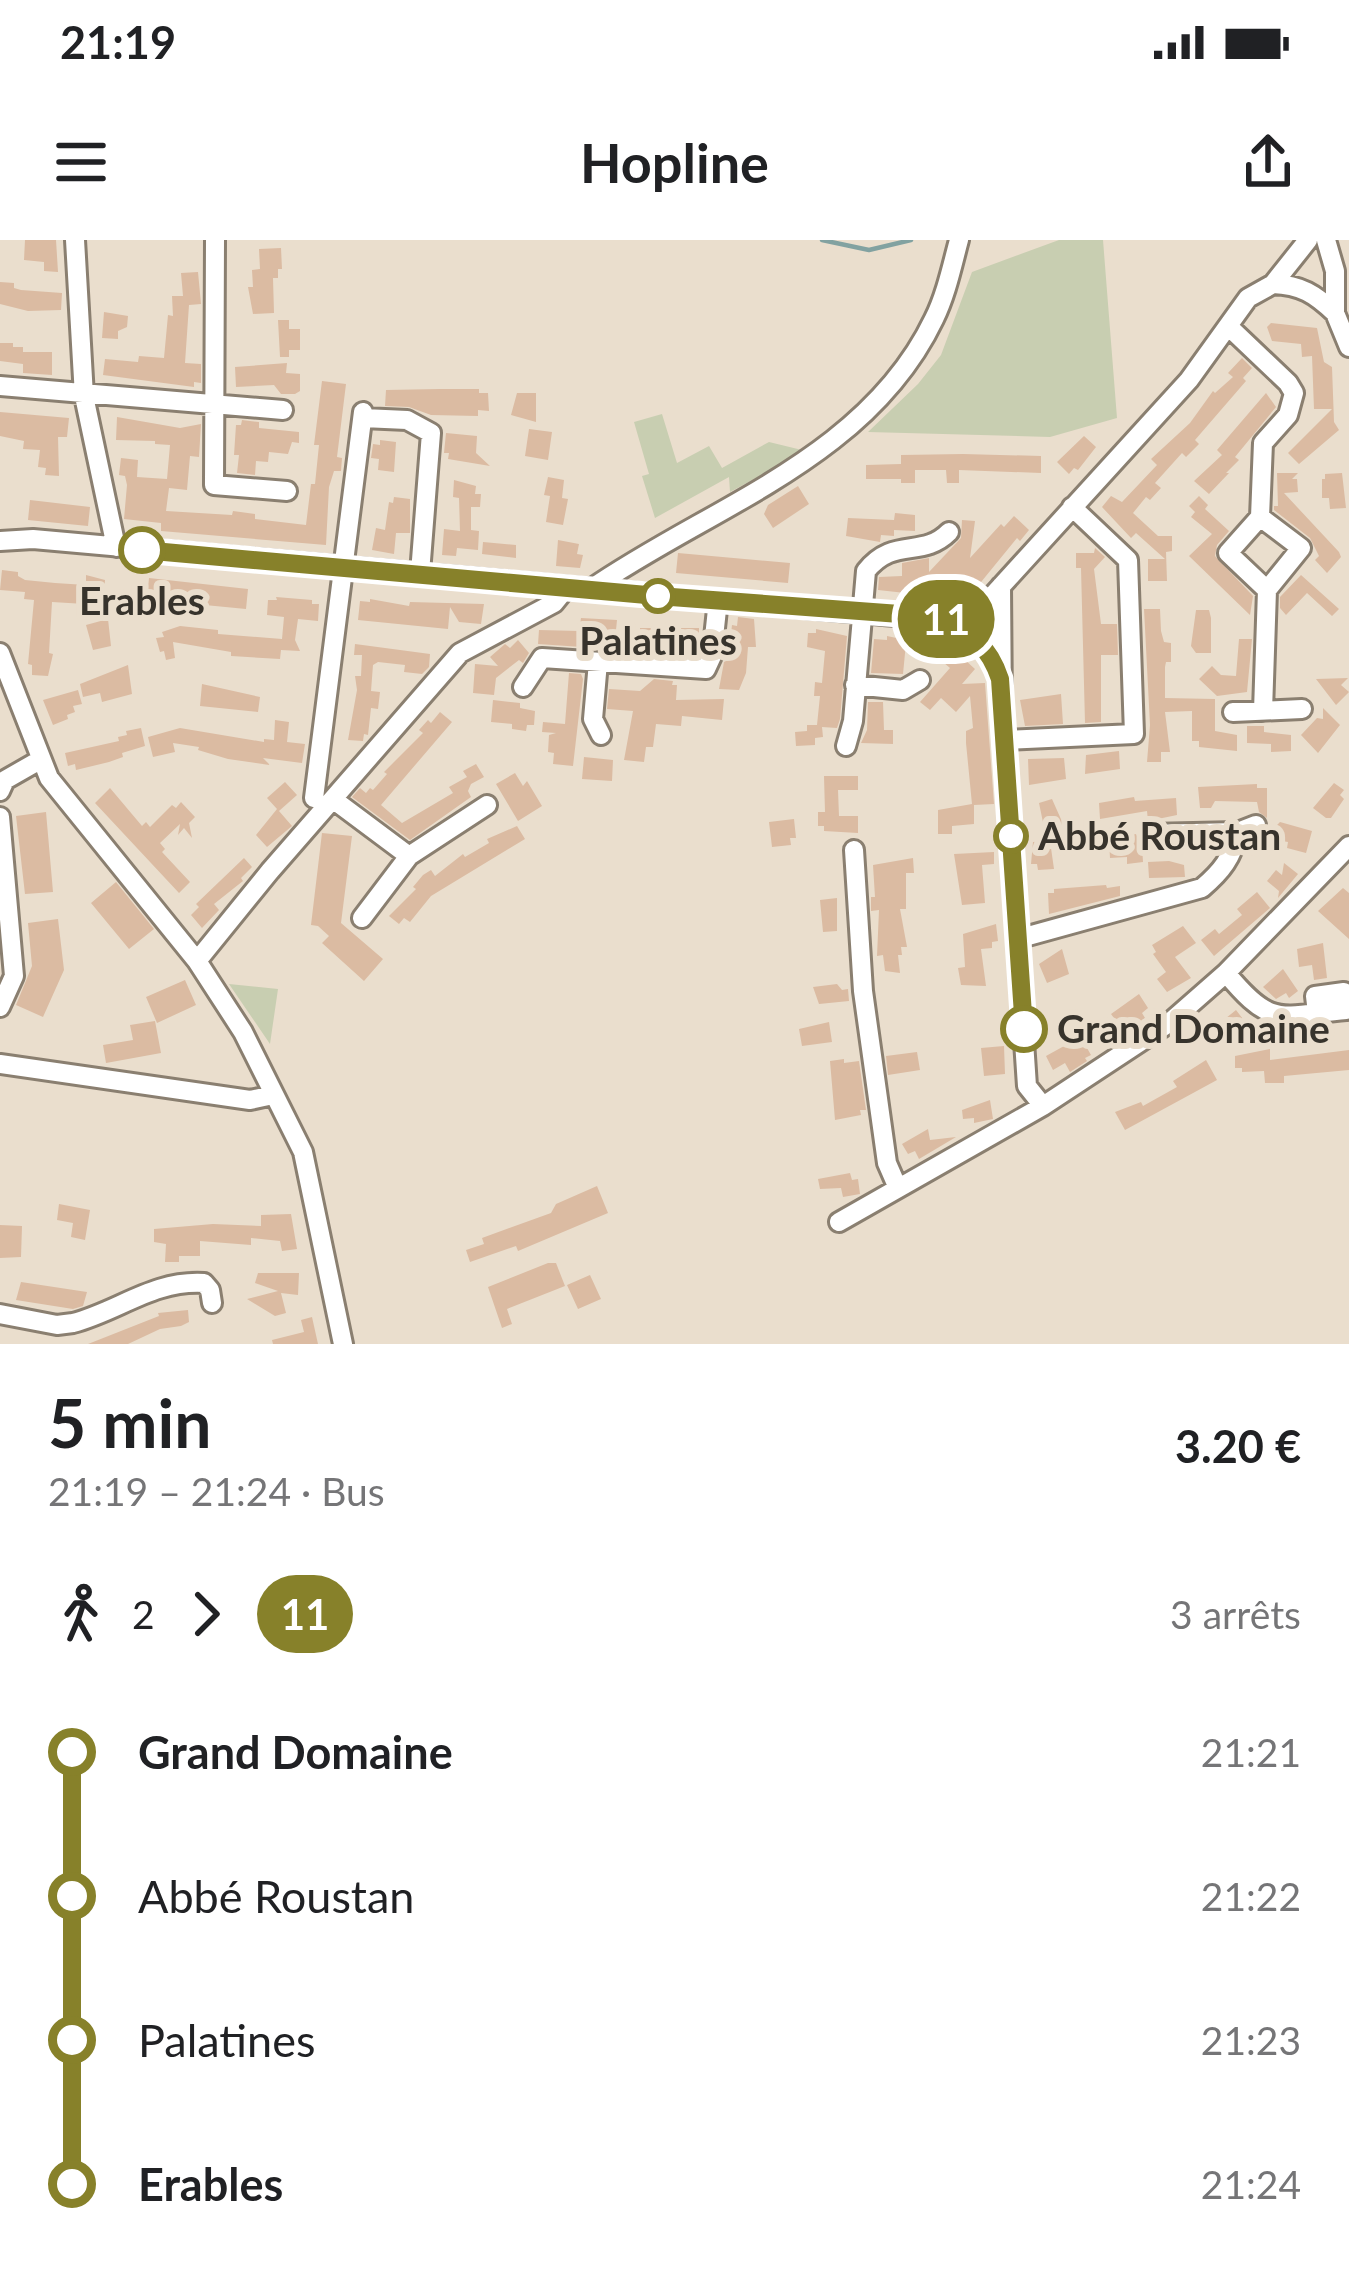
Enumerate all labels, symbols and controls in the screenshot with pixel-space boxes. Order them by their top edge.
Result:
text: 21:19 [60,15,176,69]
icon: menu [48,129,114,195]
icon: share [1235,129,1301,195]
text: Hopline [580,130,769,195]
marker: Erables [120,528,164,572]
place label: Erables [79,577,205,623]
marker: Palatines [642,580,674,612]
line badge: 11 [892,580,1000,658]
text: 11 [922,594,970,644]
place label: Palatines [579,617,737,663]
place label: Abbé Roustan [1037,812,1281,858]
marker: Abbé Roustan [995,820,1027,852]
place label: Grand Domaine [1057,1005,1330,1051]
marker: Grand Domaine [1002,1007,1046,1051]
text: 5 min [48,1383,212,1462]
text: 3.20 € [1175,1419,1301,1473]
text: 21:19 – 21:24 · Bus [48,1468,385,1514]
icon: walk [48,1581,114,1647]
icon: forward [173,1581,239,1647]
text: 11 [281,1589,329,1639]
text: 2 [132,1591,155,1637]
text: 3 arrêts [1170,1591,1301,1637]
text: Grand Domaine [138,1725,453,1779]
text: 21:21 [1201,1729,1301,1775]
text: Abbé Roustan [138,1869,414,1923]
text: 21:22 [1201,1873,1301,1919]
text: Palatines [138,2013,315,2067]
text: 21:23 [1201,2017,1301,2063]
text: Erables [138,2157,283,2211]
text: 21:24 [1201,2161,1301,2207]

